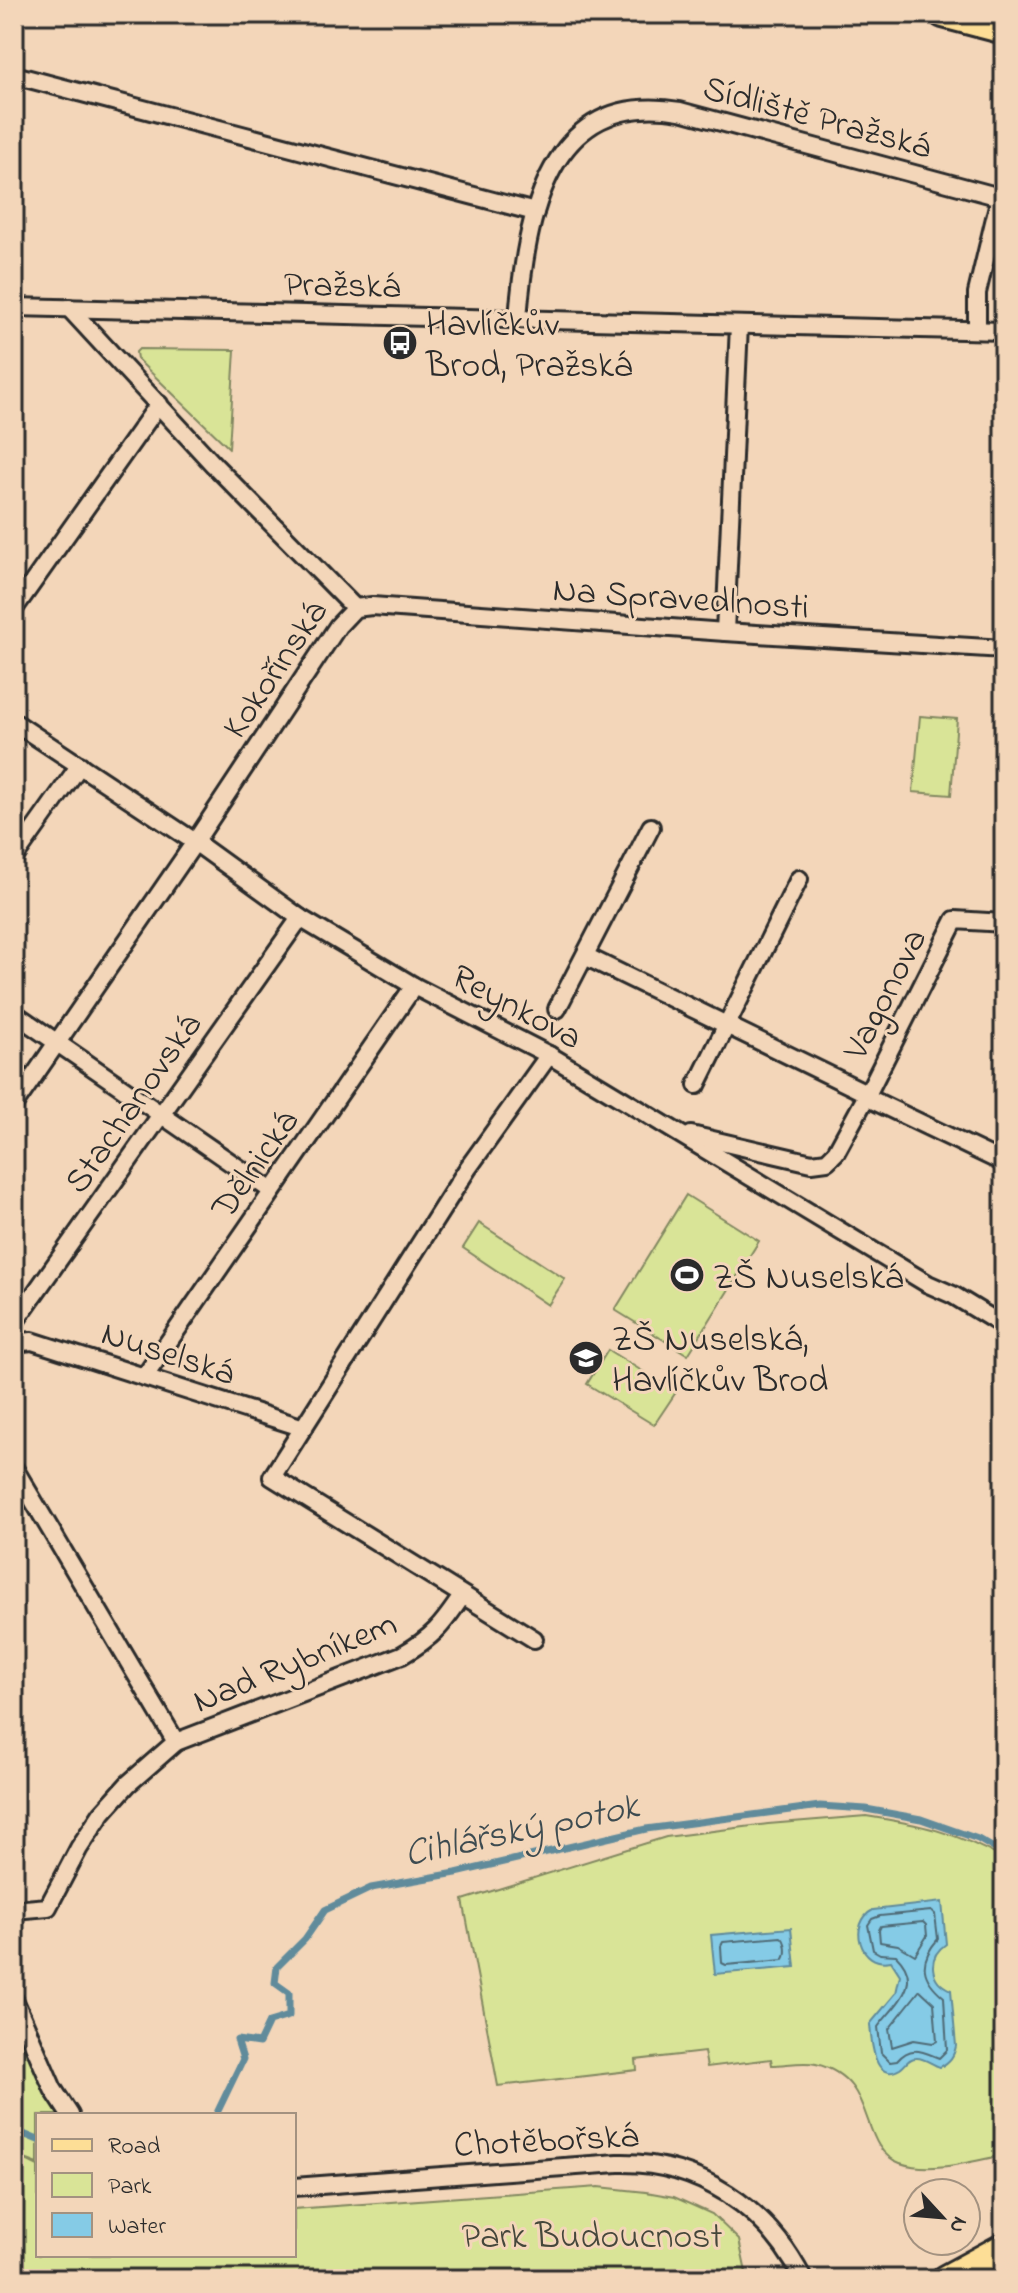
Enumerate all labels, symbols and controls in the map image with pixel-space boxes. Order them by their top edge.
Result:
street label: Sídliště Pražská [697,63,937,175]
street label: Pražská [283,260,401,315]
place label: Havlíčkův Brod, Pražská [425,300,632,394]
bus stop icon: Havlíčkův Brod, Pražská [381,324,419,362]
street label: Na Spravedlnosti [551,565,811,636]
street label: Kokořínská [211,590,343,751]
street label: Vagonova [831,920,943,1071]
street label: Reynkova [441,952,591,1066]
street label: Stachanovská [53,1003,217,1206]
street label: Dělnická [199,1100,314,1232]
place label: ZŠ Nuselská [713,1253,903,1306]
sports icon: ZŠ Nuselská [668,1256,706,1294]
street label: Nuselská [94,1309,241,1402]
place label: ZŠ Nuselská, Havlíčkův Brod [612,1315,828,1409]
school or university icon: ZŠ Nuselská, Havlíčkův Brod [567,1339,605,1377]
street label: Nad Rybníkem [186,1599,406,1729]
water label: Cihlářský potok [399,1779,645,1884]
street label: Chotěbořská [452,2111,640,2174]
legend [36,2113,296,2257]
text: Road [108,2130,161,2165]
text: Park [108,2170,152,2205]
north arrow [902,2177,982,2257]
text: Water [108,2210,166,2245]
text: N [940,2211,975,2238]
park label: Park Budoucnost [461,2212,723,2265]

